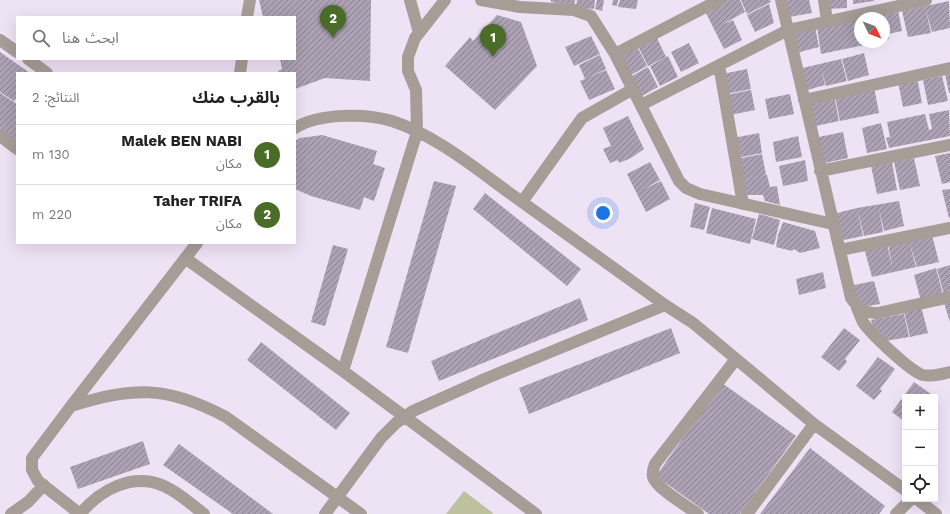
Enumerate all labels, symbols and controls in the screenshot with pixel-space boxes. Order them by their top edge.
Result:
pin: 2 [320,5,346,38]
north arrow [854,12,890,48]
search box [16,16,296,60]
pin: 1 [480,24,506,57]
icon: search [30,27,52,49]
text: ابحث هنا [62,29,119,47]
text: بالقرب منك [192,87,280,107]
text: النتائج: 2 [32,90,79,105]
text: Malek BEN NABI [121,132,242,150]
text: 130 m [32,147,70,162]
text: 1 [264,147,270,162]
text: مكان [216,156,242,171]
text: Taher TRIFA [153,192,242,210]
your location [593,203,613,223]
text: 220 m [32,207,72,222]
text: 2 [263,207,271,222]
text: مكان [216,216,242,231]
map controls [902,394,938,502]
button: + [902,394,938,430]
button: − [902,430,938,466]
button: locate [902,466,938,502]

